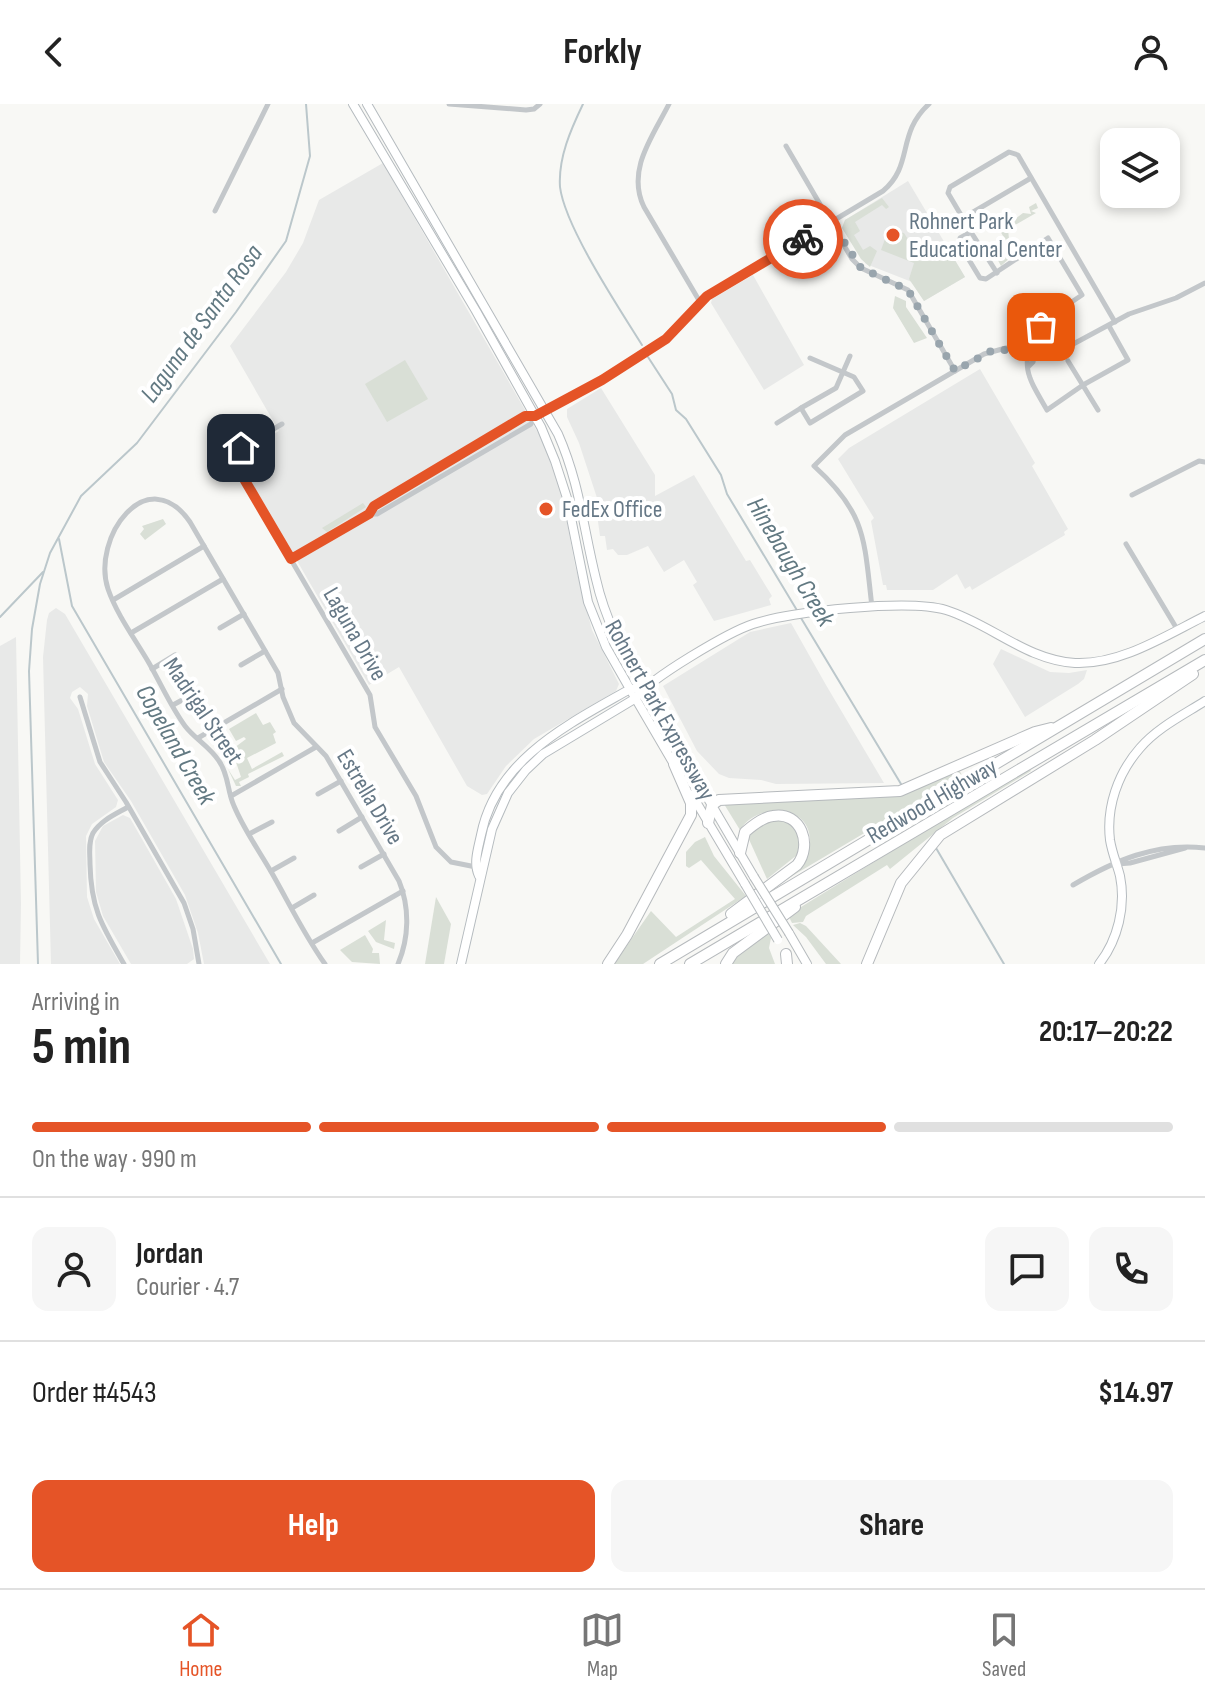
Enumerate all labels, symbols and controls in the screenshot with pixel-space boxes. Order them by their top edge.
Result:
icon: back [32,30,76,74]
icon: person [1129,30,1173,74]
text: Forkly [563,31,642,74]
map controls [1100,128,1180,208]
button: layers [1100,128,1180,208]
courier [763,199,843,279]
place label: Rohnert Park Educational Center [909,207,1062,264]
icon: bike [781,217,825,261]
marker: Rohnert Park Educational Center [884,226,902,244]
water label: Laguna de Santa Rosa [134,239,270,409]
pin [1007,293,1075,361]
icon: bag [1019,305,1063,349]
pin [207,414,275,482]
icon: home [219,426,263,470]
water label: Hinebaugh Creek [739,492,841,633]
place label: FedEx Office [562,495,662,524]
marker: FedEx Office [537,500,555,518]
street label: Laguna Drive [317,582,393,686]
street label: Rohnert Park Expressway [598,615,722,805]
street label: Madrigal Street [157,652,249,770]
water label: Copeland Creek [128,679,222,812]
street label: Estrella Drive [330,744,410,850]
street label: Redwood Highway [862,752,1002,850]
text: Arriving in [32,987,120,1018]
text: 20:17–20:22 [1039,1014,1173,1050]
text: 5 min [32,1016,131,1079]
text: On the way · 990 m [32,1144,197,1175]
button: person [32,1227,116,1311]
button: chat [985,1227,1069,1311]
button: phone [1089,1227,1173,1311]
text: Jordan [136,1236,203,1272]
text: Courier · 4.7 [136,1272,239,1303]
text: Order #4543 [32,1375,157,1411]
text: $14.97 [1098,1375,1173,1411]
button: Help [32,1480,595,1572]
button: Share [611,1480,1173,1572]
tab: Home [179,1608,223,1683]
tab: Map [580,1608,624,1683]
tab: Saved [982,1608,1026,1683]

